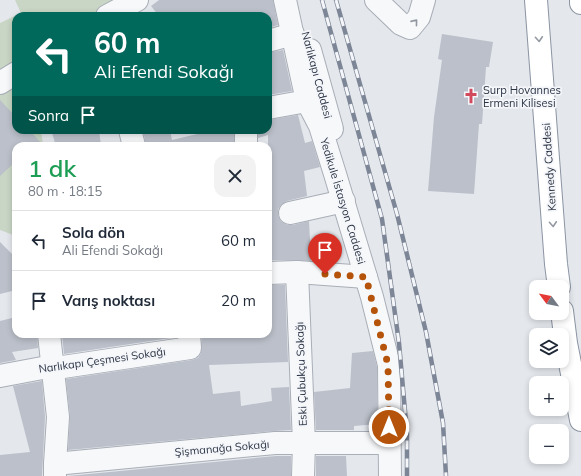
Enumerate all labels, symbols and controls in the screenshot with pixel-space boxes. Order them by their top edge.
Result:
one-way arrow [410,19,417,27]
text: 60 m [94,25,160,60]
icon: left [28,28,80,80]
street label: Narlıkapı Caddesi [299,30,335,120]
one-way arrow [535,36,544,42]
text: Ali Efendi Sokağı [94,60,234,83]
place label: Surp Hovannes Ermeni Kilisesi [483,83,561,110]
church icon: Surp Hovannes Ermeni Kilisesi [462,87,480,105]
icon: arrive [77,104,99,126]
text: Sonra [28,106,69,125]
street label: Kennedy Caddesi [539,123,559,211]
street label: Yedikule İstasyon Caddesi [317,135,369,266]
text: 1 dk [28,153,76,183]
button: close [214,155,256,197]
text: 80 m · 18:15 [28,183,102,199]
one-way arrow [548,221,557,227]
text: Sola dön [62,223,125,242]
icon: left [28,230,50,252]
text: 60 m [221,231,256,250]
pin [308,233,342,274]
icon: arrive [314,239,336,261]
text: Ali Efendi Sokağı [62,242,163,258]
north arrow [529,280,569,320]
map controls [529,280,569,464]
icon: arrive [28,290,50,312]
text: Varış noktası [62,291,155,310]
text: 20 m [221,291,256,310]
street label: Eski Çubukçu Sokağı [292,322,310,426]
button: layers [529,328,569,368]
street label: Narlıkapı Çeşmesi Sokağı [38,344,166,376]
button: + [529,376,569,416]
position arrow [368,406,410,448]
button: − [529,424,569,464]
street label: Şişmanağa Sokağı [174,437,270,459]

